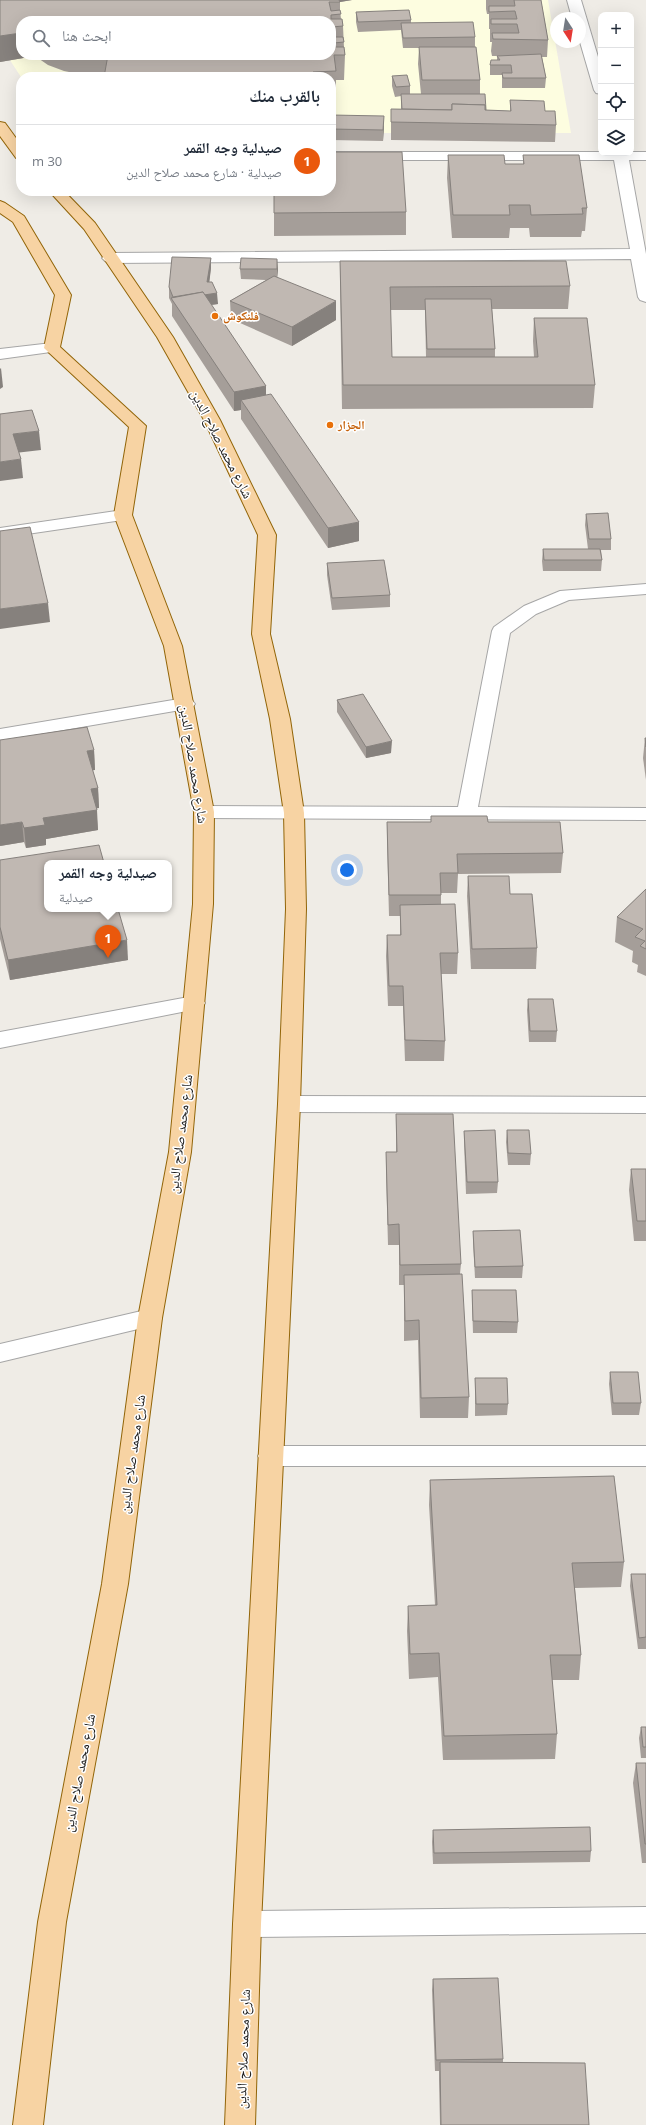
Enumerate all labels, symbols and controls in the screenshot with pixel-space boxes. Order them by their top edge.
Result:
north arrow [550,12,586,48]
map controls [598,12,634,156]
button: + [598,12,634,48]
search box [16,16,336,60]
text: ابحث هنا [62,25,112,45]
icon: search [30,27,52,49]
button: − [598,48,634,84]
text: بالقرب منك [249,84,320,107]
button: locate [598,84,634,120]
button: layers [598,120,634,156]
text: صيدلية وجه القمر [184,137,282,157]
text: 30 m [32,152,62,170]
text: 1 [303,152,311,170]
text: صيدلية · شارع محمد صلاح الدين [126,163,282,181]
place label: فلنكوش [223,307,259,324]
marker: فلنكوش [210,311,220,321]
street label: شارع محمد صلاح الدين [186,386,258,502]
place label: الجزار [337,416,365,433]
marker: الجزار [325,420,335,430]
street label: شارع محمد صلاح الدين [175,703,213,825]
popup [44,860,172,912]
your location [337,860,357,880]
text: صيدلية وجه القمر [59,862,157,882]
text: صيدلية [59,888,93,906]
pin: 1 [95,925,121,958]
street label: شارع محمد صلاح الدين [163,1073,197,1195]
street label: شارع محمد صلاح الدين [114,1393,150,1515]
street label: شارع محمد صلاح الدين [58,1712,100,1834]
street label: شارع محمد صلاح الدين [231,1989,255,2109]

